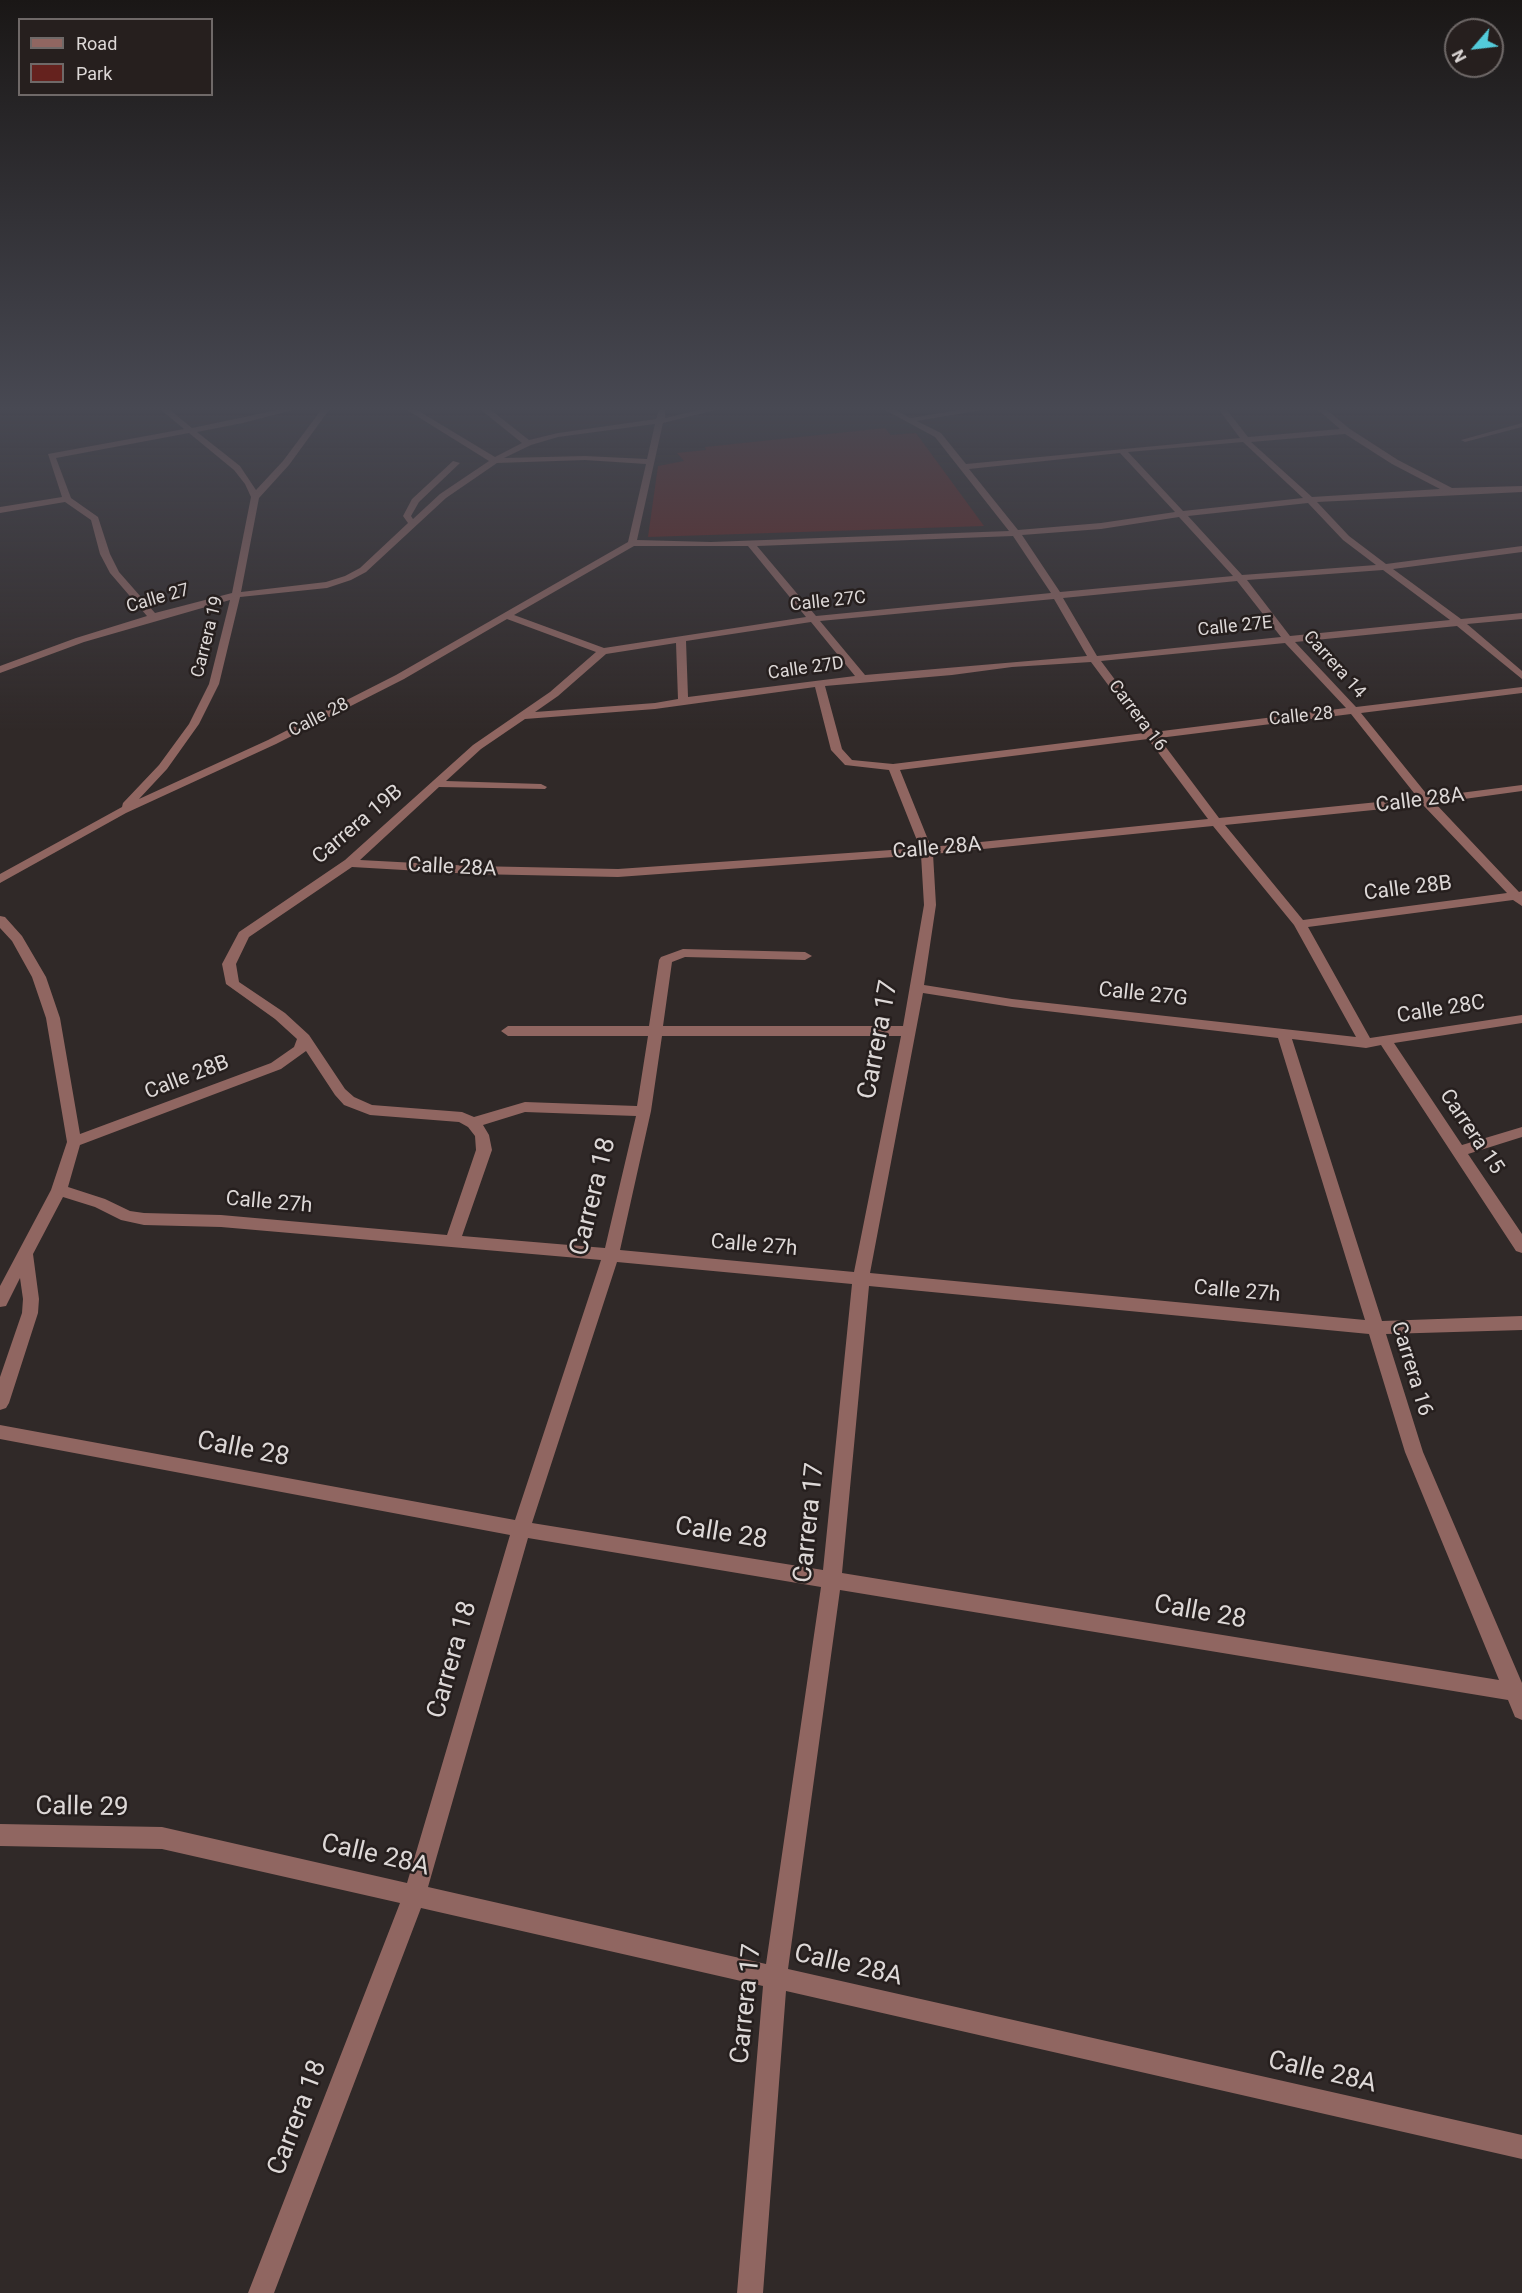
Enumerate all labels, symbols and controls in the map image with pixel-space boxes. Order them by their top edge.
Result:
legend [18,18,213,96]
north arrow [1444,18,1504,78]
text: Road [76,33,117,54]
text: N [1448,46,1470,65]
text: Park [76,63,112,84]
street label: Calle 27 [124,580,192,618]
street label: Calle 27C [789,587,867,617]
street label: Carrera 19 [187,594,229,680]
street label: Calle 27E [1197,612,1273,642]
street label: Carrera 14 [1298,627,1370,703]
street label: Calle 27D [767,653,845,685]
street label: Carrera 16 [1103,676,1171,756]
street label: Calle 28 [285,694,353,742]
street label: Calle 28 [1268,703,1334,731]
street label: Carrera 19B [308,780,408,870]
street label: Calle 28A [1374,783,1466,819]
street label: Calle 28A [892,833,982,865]
street label: Calle 28A [407,853,497,883]
street label: Calle 28B [1363,871,1453,907]
street label: Carrera 17 [852,978,906,1102]
street label: Calle 27G [1097,978,1189,1012]
street label: Calle 28C [1395,991,1487,1029]
street label: Calle 28B [141,1050,233,1106]
street label: Carrera 15 [1433,1085,1509,1179]
street label: Carrera 18 [564,1135,624,1259]
street label: Calle 27h [225,1187,313,1219]
street label: Calle 27h [710,1230,798,1262]
street label: Calle 27h [1193,1276,1281,1308]
street label: Carrera 16 [1385,1319,1437,1419]
street label: Calle 28 [194,1426,292,1474]
street label: Carrera 17 [788,1462,832,1584]
street label: Calle 28 [673,1511,769,1557]
street label: Calle 28 [1151,1590,1249,1636]
street label: Carrera 18 [421,1598,485,1722]
street label: Calle 29 [35,1792,129,1824]
street label: Calle 28A [318,1828,432,1884]
street label: Calle 28A [791,1938,905,1994]
street label: Carrera 17 [725,1943,769,2065]
street label: Calle 28A [1265,2045,1379,2101]
street label: Carrera 18 [262,2056,334,2180]

